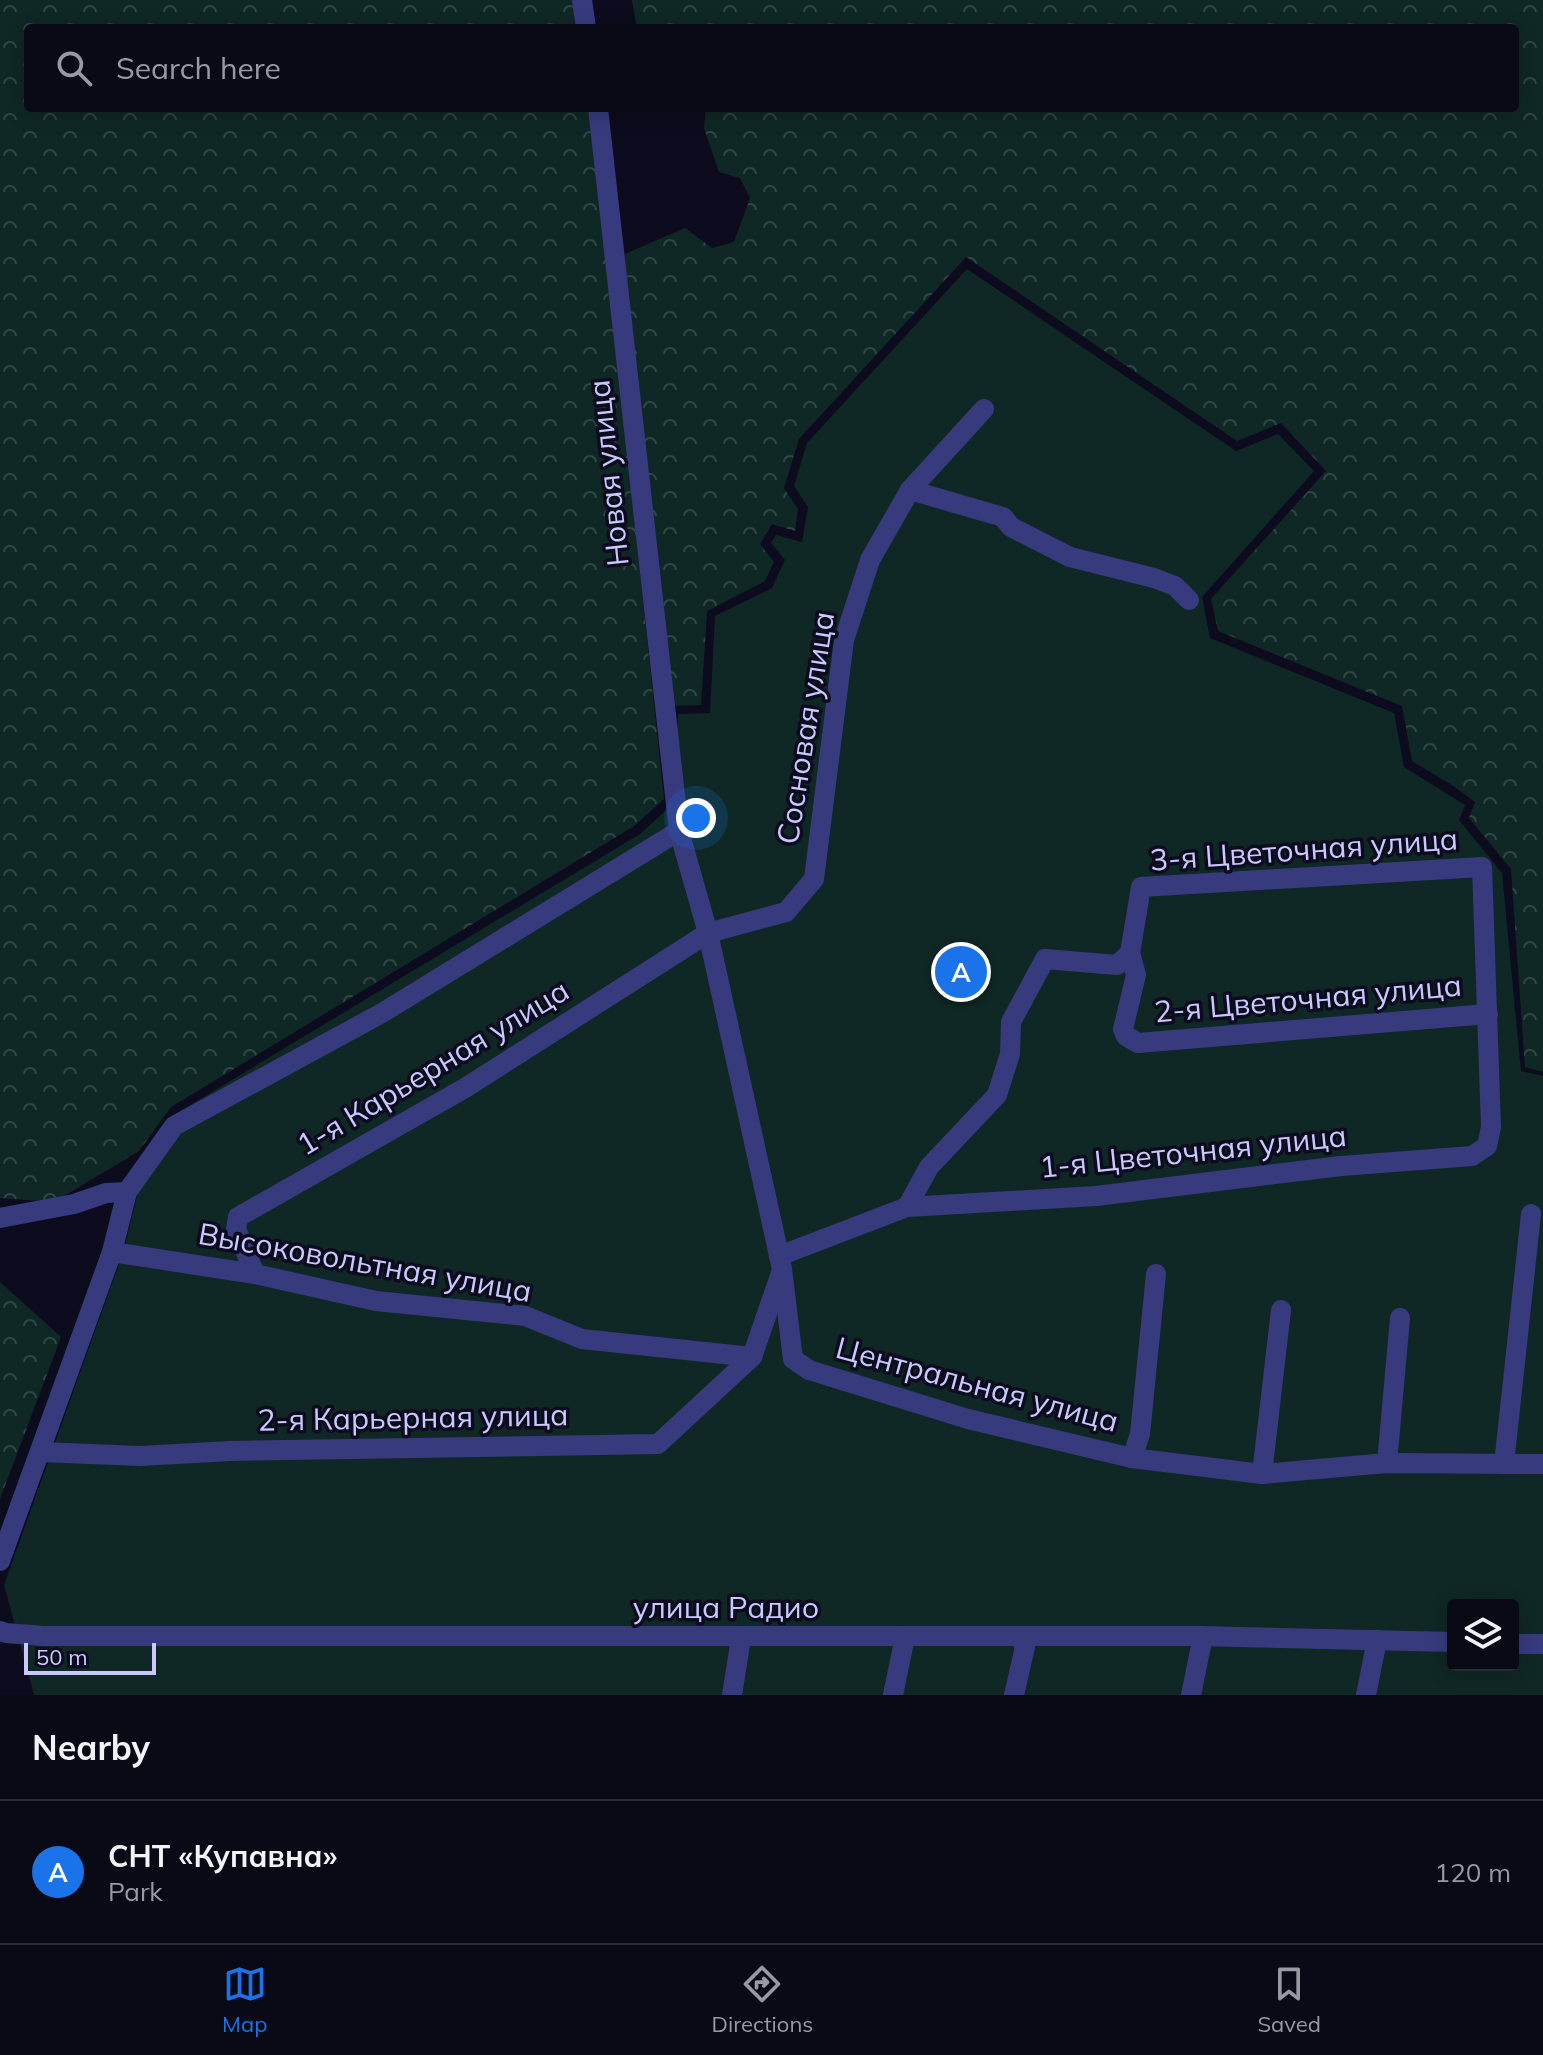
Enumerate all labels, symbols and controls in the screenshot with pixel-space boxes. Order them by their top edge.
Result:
search box [24,24,1519,112]
icon: search [52,46,96,90]
text: Search here [116,49,281,87]
street label: Новая улица [579,378,637,568]
street label: Сосновая улица [768,609,842,847]
your location [676,798,716,838]
street label: 3-я Цветочная улица [1149,819,1459,879]
pin: A [935,942,987,1002]
street label: 2-я Цветочная улица [1153,966,1463,1030]
street label: 1-я Карьерная улица [289,971,575,1163]
street label: 1-я Цветочная улица [1038,1116,1348,1186]
street label: Высоковольтная улица [196,1214,535,1310]
street label: Центральная улица [832,1328,1123,1440]
street label: 2-я Карьерная улица [257,1395,569,1439]
street label: улица Радио [633,1588,819,1626]
map controls [1447,1599,1519,1671]
button: layers [1447,1599,1519,1671]
scale bar [24,1639,156,1675]
text: 50 m [36,1643,87,1671]
text: Nearby [32,1726,150,1769]
text: СНТ «Купавна» [108,1837,337,1875]
text: A [48,1856,68,1889]
text: 120 m [1435,1856,1511,1889]
text: Park [108,1875,163,1908]
tab: Map [222,1962,267,2038]
tab: Directions [712,1962,813,2038]
tab: Saved [1257,1962,1321,2038]

